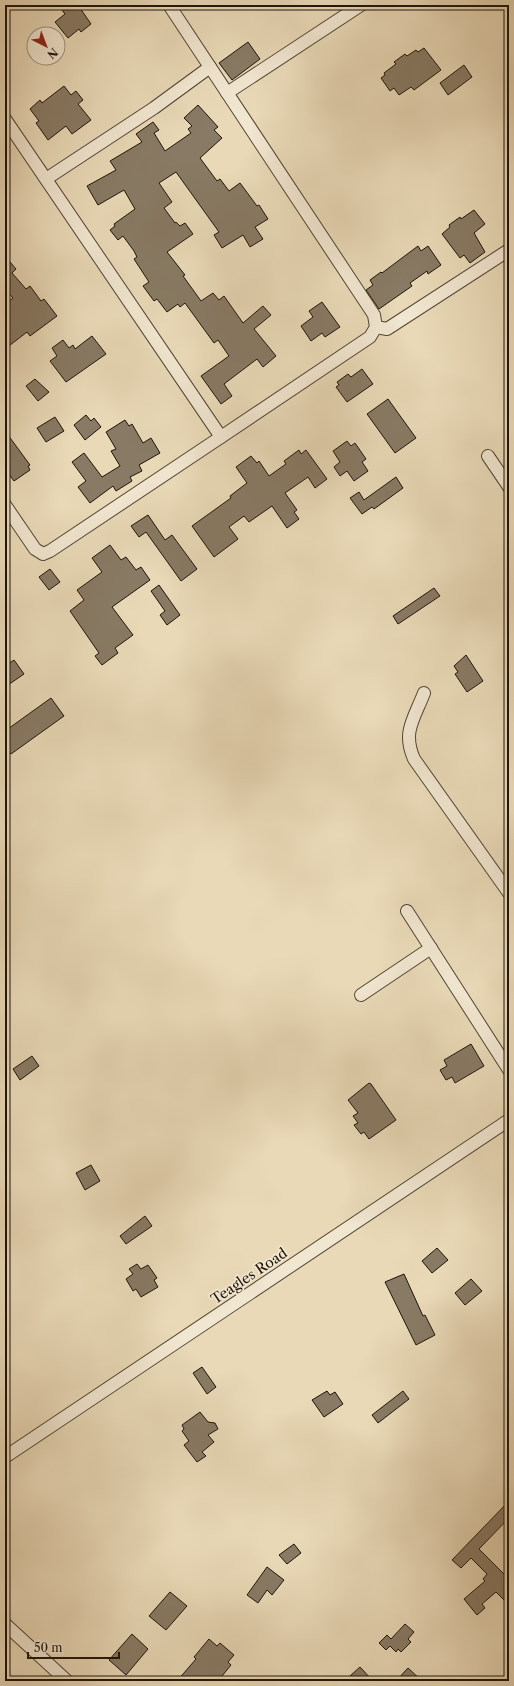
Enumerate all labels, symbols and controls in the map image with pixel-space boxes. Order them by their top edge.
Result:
north arrow [26,26,66,66]
text: N [44,45,61,62]
street label: Teagles Road [207,1244,291,1308]
scale bar [28,1634,119,1660]
text: 50 m [34,1640,63,1655]

